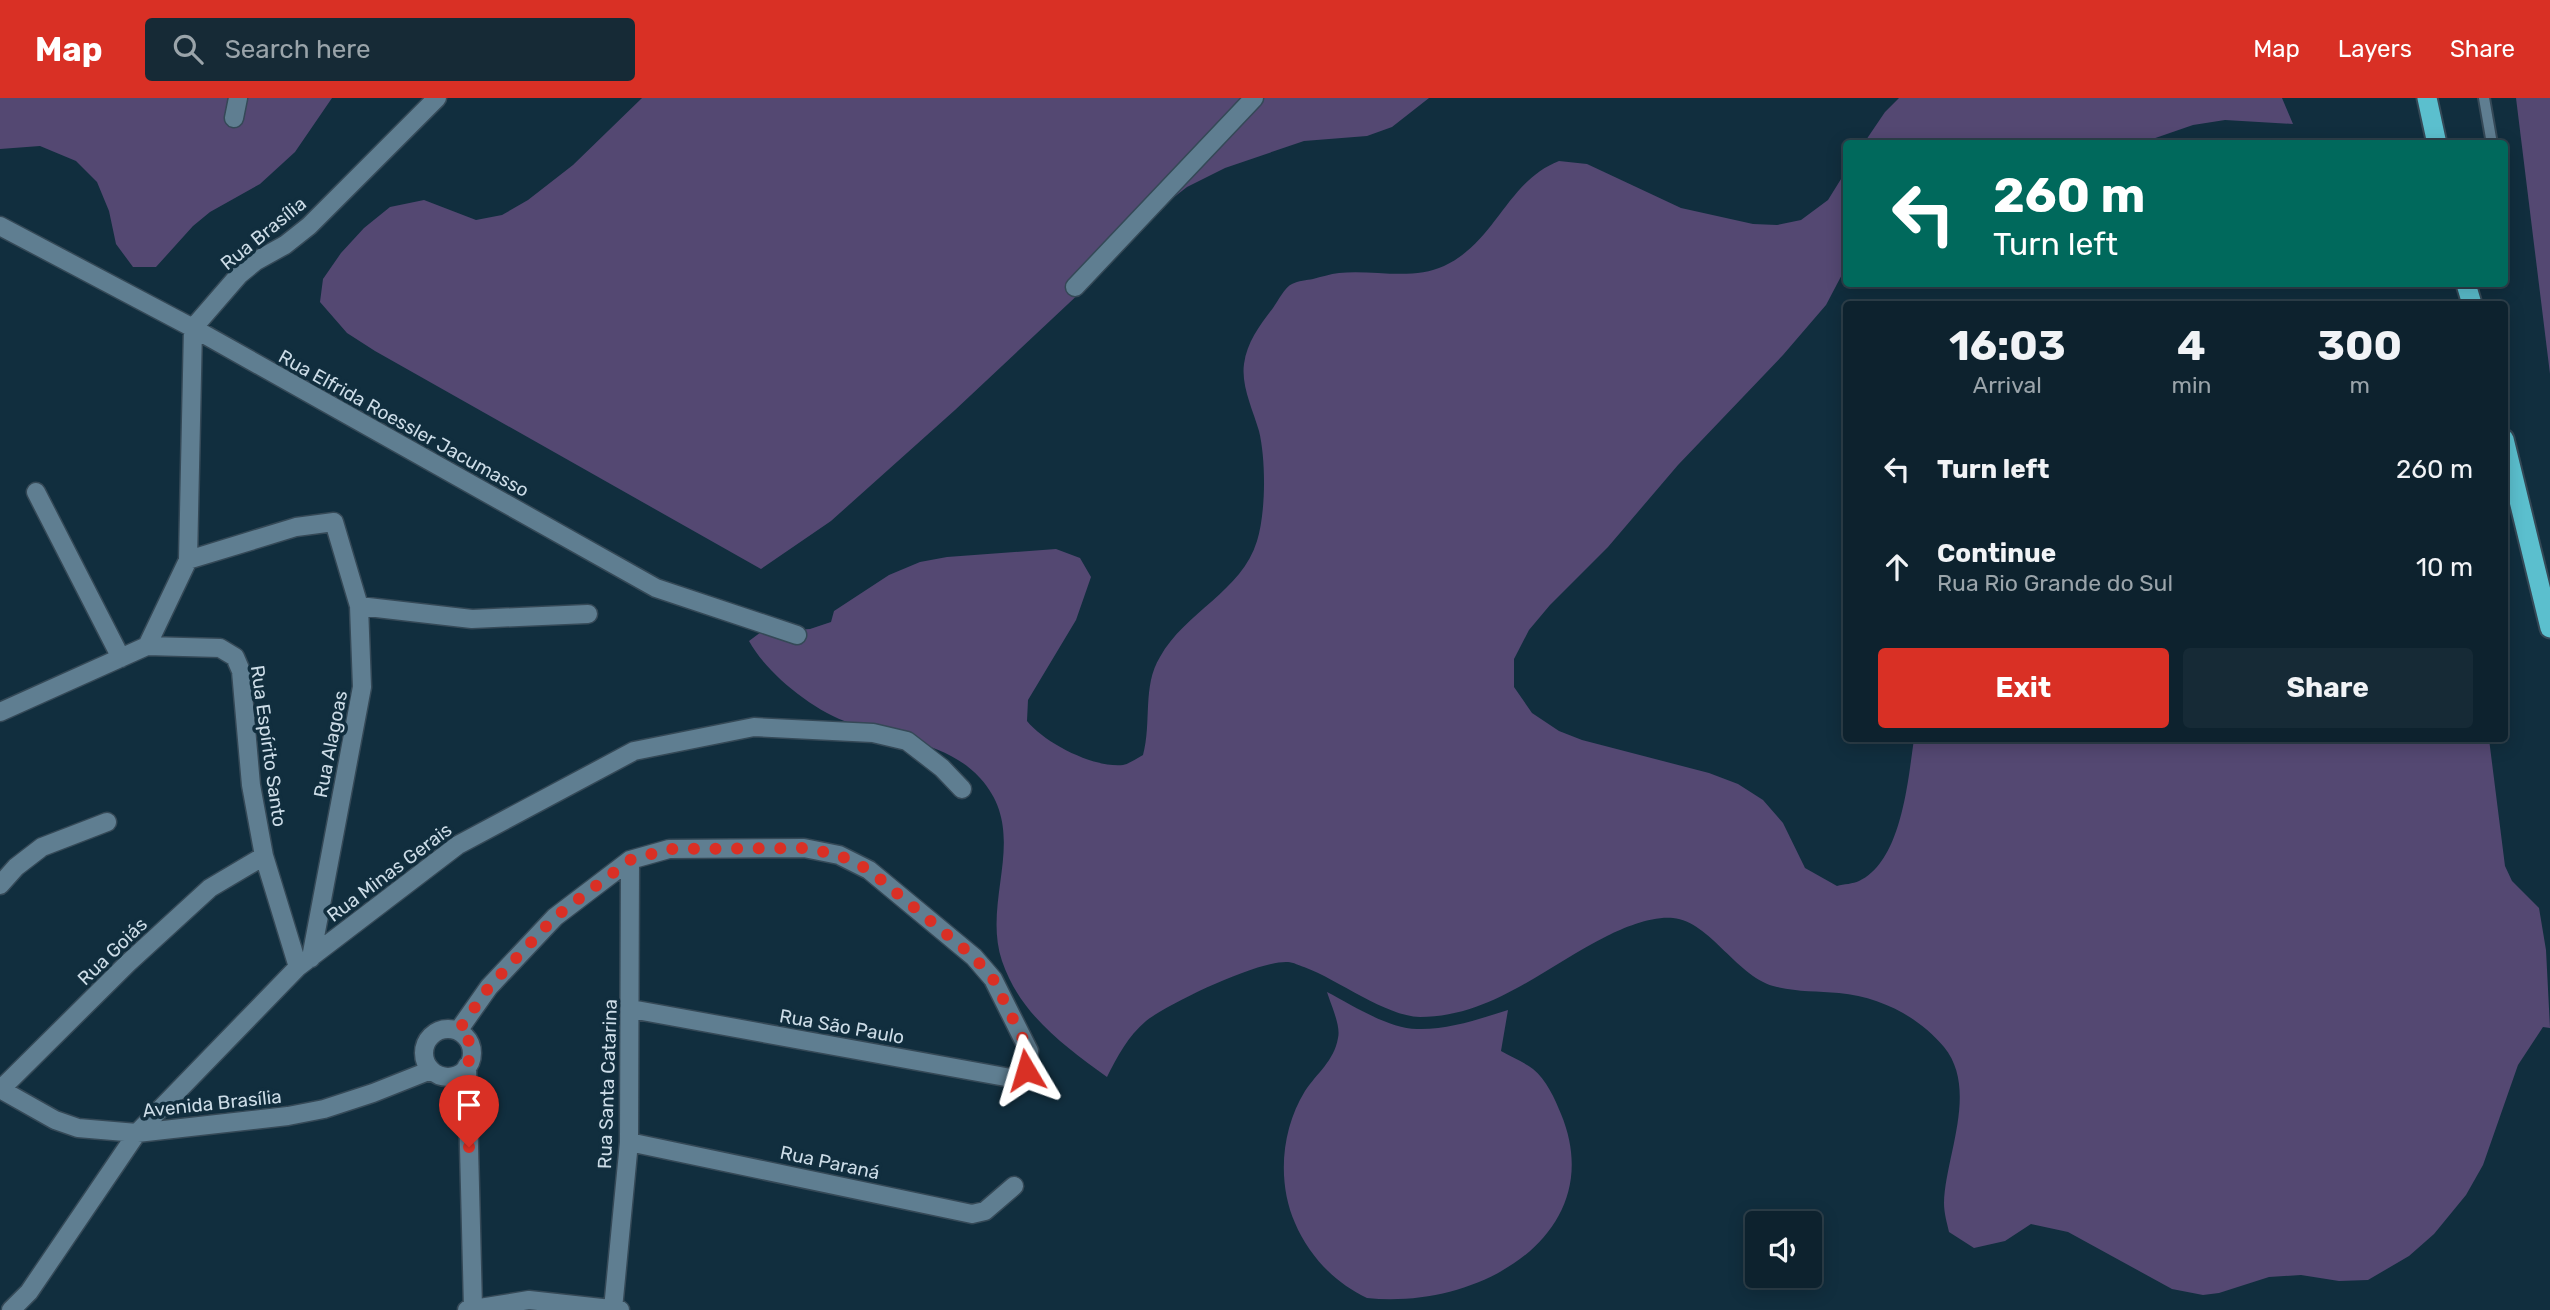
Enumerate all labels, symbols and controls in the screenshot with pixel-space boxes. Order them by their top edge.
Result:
search box [145,18,635,81]
text: Map [35,30,103,69]
icon: search [169,30,207,68]
text: Search here [225,34,370,65]
text: Map [2253,35,2300,63]
text: Layers [2338,35,2412,63]
text: Share [2450,35,2515,63]
text: 260 m [1993,166,2145,224]
icon: left [1878,168,1969,259]
street label: Rua Brasília [216,192,311,275]
text: Turn left [1993,225,2118,263]
text: 16:03 [1949,321,2066,371]
text: 4 [2177,321,2206,371]
text: 300 [2317,321,2402,371]
street label: Rua Elfrida Roessler Jacumasso [275,345,533,502]
text: Arrival [1973,371,2042,399]
text: min [2171,371,2211,399]
text: m [2349,371,2370,399]
icon: left [1878,450,1916,488]
text: Turn left [1937,454,2049,485]
text: 260 m [2396,454,2473,485]
text: Continue [1937,538,2056,569]
icon: ahead [1878,548,1916,586]
text: 10 m [2416,552,2473,583]
text: Rua Rio Grande do Sul [1937,569,2173,597]
button: Exit [1878,648,2169,728]
button: Share [2183,648,2473,728]
street label: Rua Espírito Santo [246,664,291,828]
street label: Rua Alagoas [309,689,352,800]
street label: Rua Minas Gerais [322,818,456,927]
street label: Rua Goiás [73,913,152,990]
street label: Rua Santa Catarina [593,999,622,1169]
street label: Rua São Paulo [778,1004,906,1049]
position arrow [989,1033,1063,1107]
pin [439,1075,499,1147]
street label: Avenida Brasília [141,1085,283,1122]
icon: arrive [450,1086,488,1124]
street label: Rua Paraná [778,1141,882,1184]
map controls [1745,1211,1822,1288]
button: sound [1745,1211,1822,1288]

